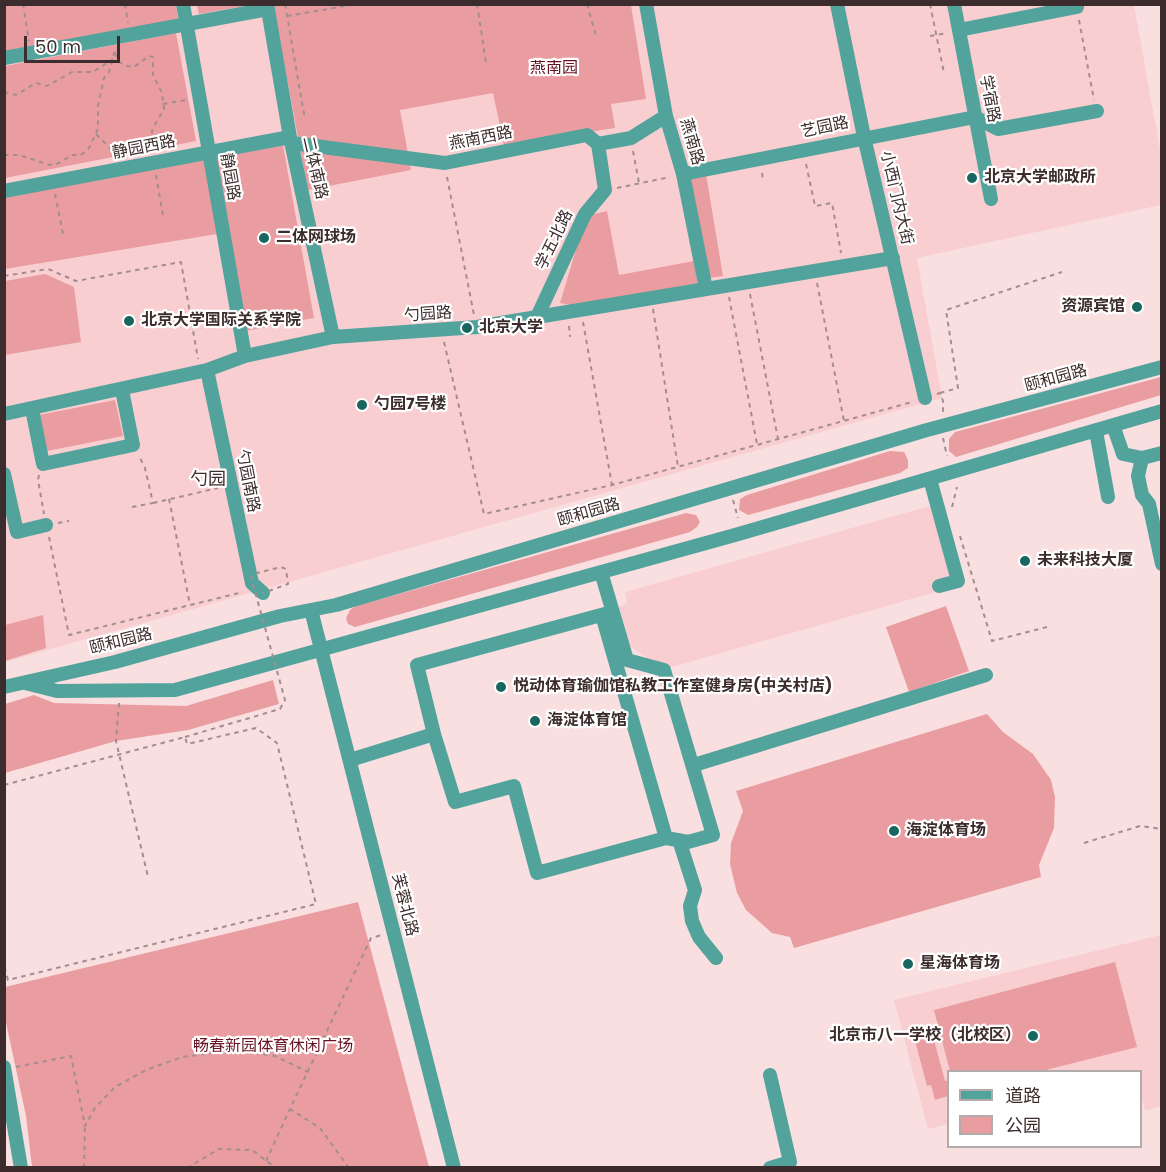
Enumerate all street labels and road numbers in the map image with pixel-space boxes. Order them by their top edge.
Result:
street label: 学宿路 [975,74,1003,124]
street label: 艺园路 [800,114,850,142]
street label: 燕南路 [675,116,707,168]
street label: 燕南西路 [448,123,514,155]
street label: 静园西路 [111,132,177,164]
street label: 二体南路 [297,135,331,201]
street label: 小西门内大街 [876,149,916,247]
street label: 静园路 [215,152,243,202]
street label: 学五北路 [532,207,578,273]
street label: 勺园路 [403,304,453,326]
street label: 颐和园路 [1023,361,1089,397]
street label: 勺园南路 [231,448,263,514]
street label: 颐和园路 [556,495,622,531]
street label: 颐和园路 [88,625,154,659]
street label: 芙蓉北路 [387,872,421,938]

